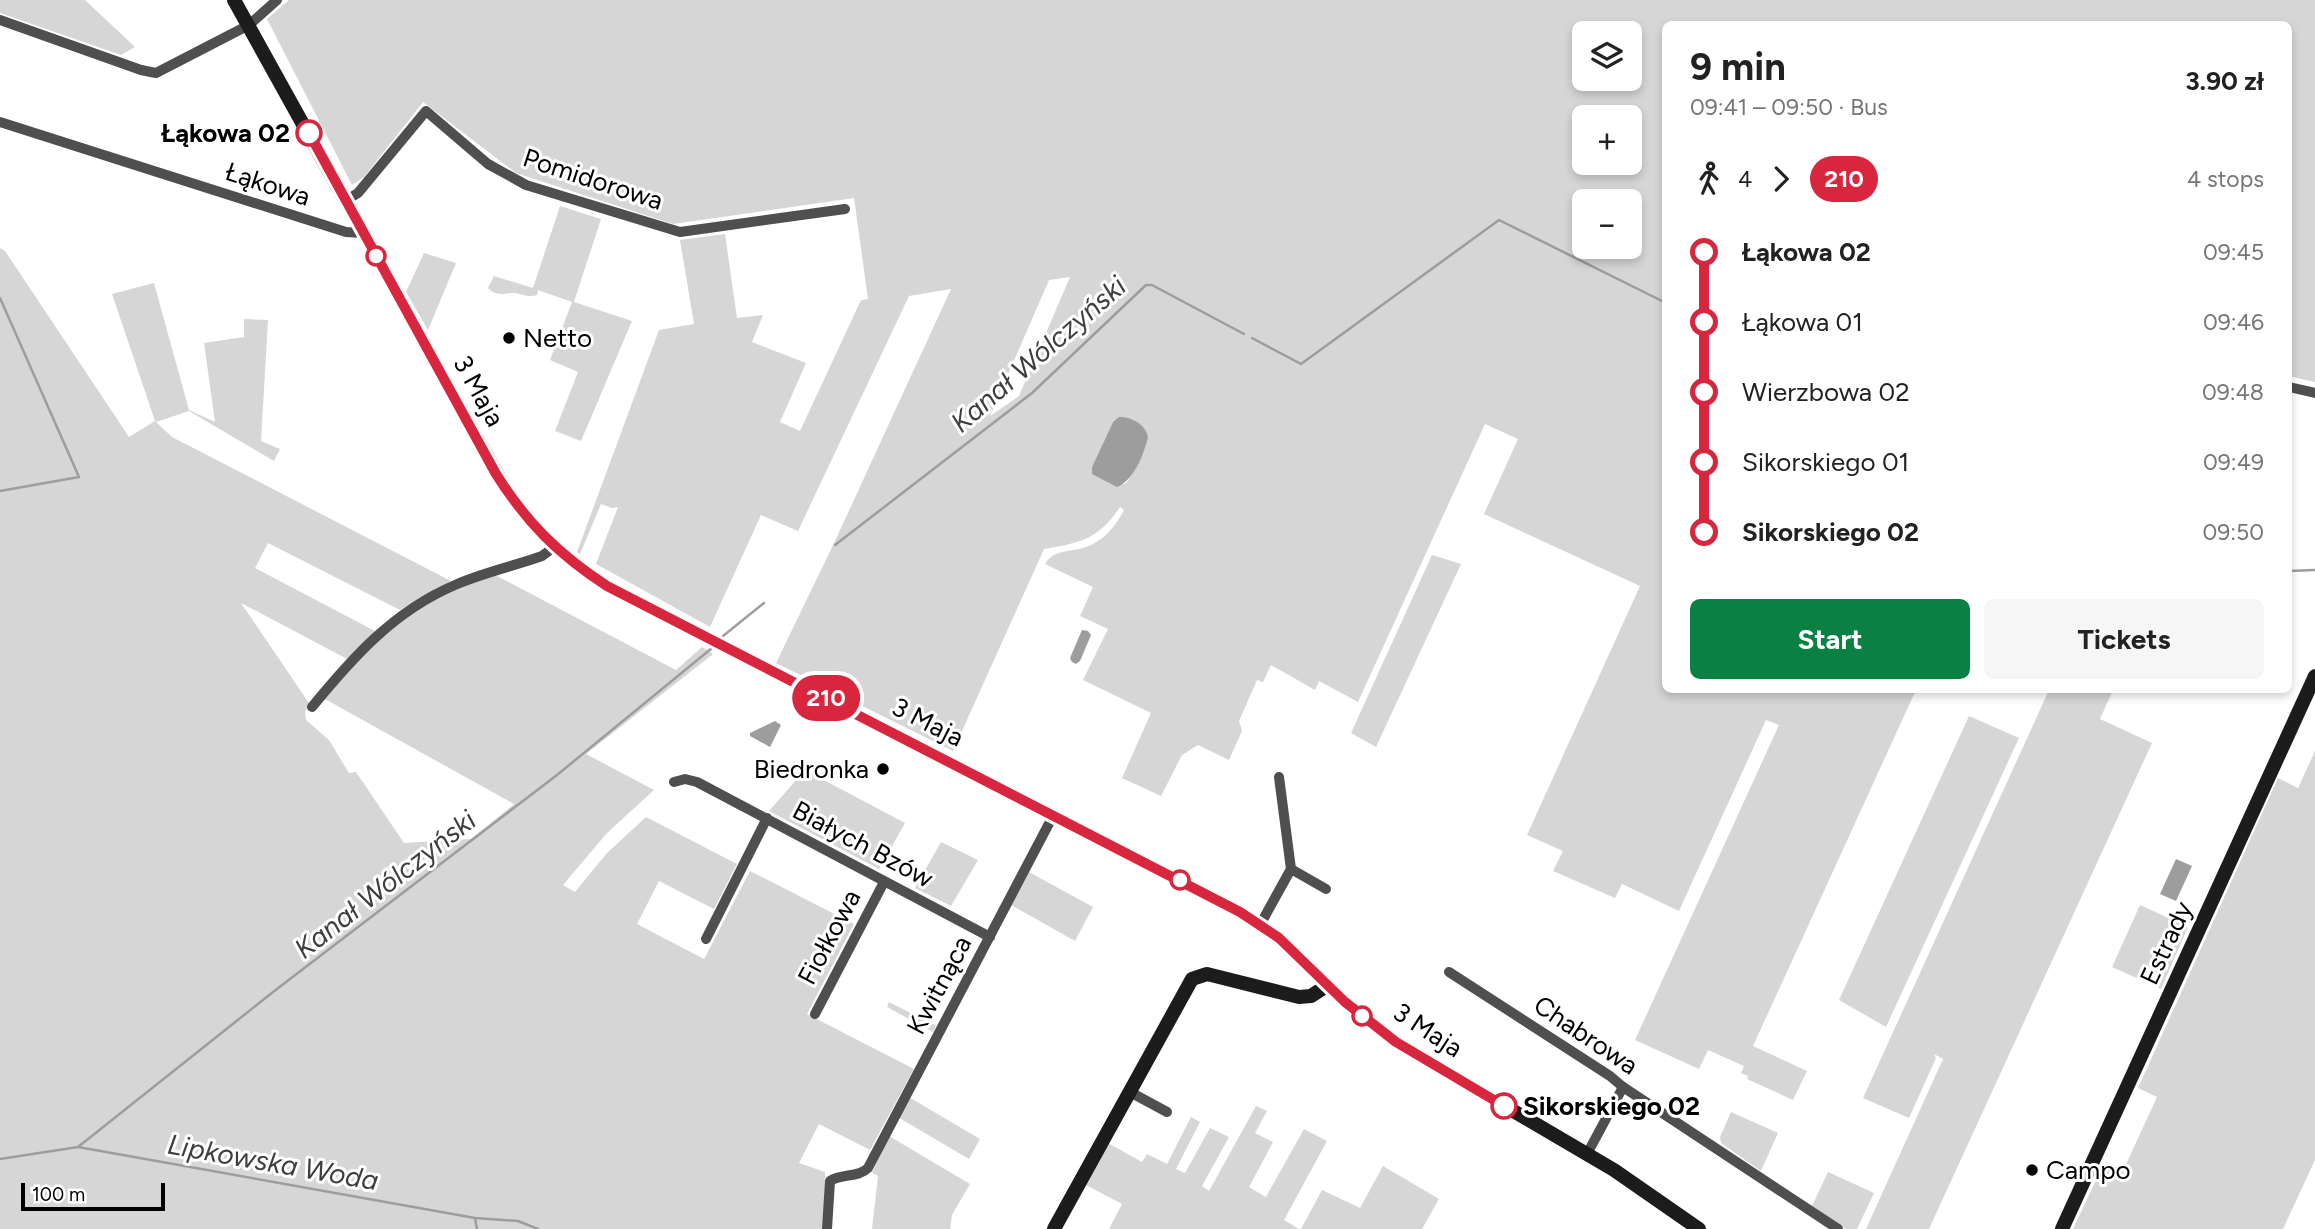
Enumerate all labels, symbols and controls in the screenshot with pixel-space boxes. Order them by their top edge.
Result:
map controls [1572,21,1642,259]
button: layers [1572,21,1642,91]
text: 9 min [1690,44,1786,90]
text: 3.90 zł [2185,65,2264,97]
text: 09:41 – 09:50 · Bus [1690,93,1888,121]
button: + [1572,105,1642,175]
place label: Łąkowa 02 [161,117,290,149]
marker: Łąkowa 02 [296,120,322,146]
street label: Pomidorowa [519,141,667,217]
street label: Łąkowa [222,155,314,213]
icon: walk [1690,160,1728,198]
icon: forward [1762,160,1800,198]
text: 210 [1824,164,1864,193]
text: 4 [1738,165,1752,193]
text: 4 stops [2187,165,2264,193]
button: − [1572,189,1642,259]
text: Łąkowa 02 [1742,236,1871,268]
text: 09:45 [2203,238,2264,266]
unlabelled marker [366,246,386,266]
water label: Kanał Wólczyński [943,268,1133,439]
text: Łąkowa 01 [1742,306,1863,338]
text: 09:46 [2203,308,2264,336]
place label: Netto [523,322,592,354]
marker: Netto [501,330,517,346]
street label: 3 Maja [447,350,511,432]
text: Wierzbowa 02 [1742,376,1910,408]
text: 09:48 [2202,378,2264,406]
text: Sikorskiego 01 [1742,446,1909,478]
text: 09:49 [2203,448,2264,476]
text: Sikorskiego 02 [1742,516,1919,548]
text: 09:50 [2202,518,2264,546]
button: Start [1690,599,1970,679]
button: Tickets [1984,599,2264,679]
line badge: 210 [786,675,866,721]
text: 210 [806,683,846,712]
street label: 3 Maja [887,690,969,754]
place label: Biedronka [754,753,869,785]
marker: Biedronka [875,761,891,777]
street label: Białych Bzów [787,794,939,895]
water label: Kanał Wólczyński [287,802,483,965]
unlabelled marker [1170,870,1190,890]
street label: Fiołkowa [791,884,867,990]
street label: Estrady [2133,896,2199,990]
street label: Kwitnąca [900,930,978,1040]
street label: Chabrowa [1528,989,1644,1081]
street label: 3 Maja [1387,996,1469,1064]
unlabelled marker [1352,1006,1372,1026]
place label: Sikorskiego 02 [1523,1090,1700,1122]
marker: Sikorskiego 02 [1491,1093,1517,1119]
water label: Lipkowska Woda [165,1127,381,1197]
place label: Campo [2046,1154,2131,1186]
marker: Campo [2024,1162,2040,1178]
scale bar [21,1180,164,1212]
text: 100 m [32,1183,85,1206]

